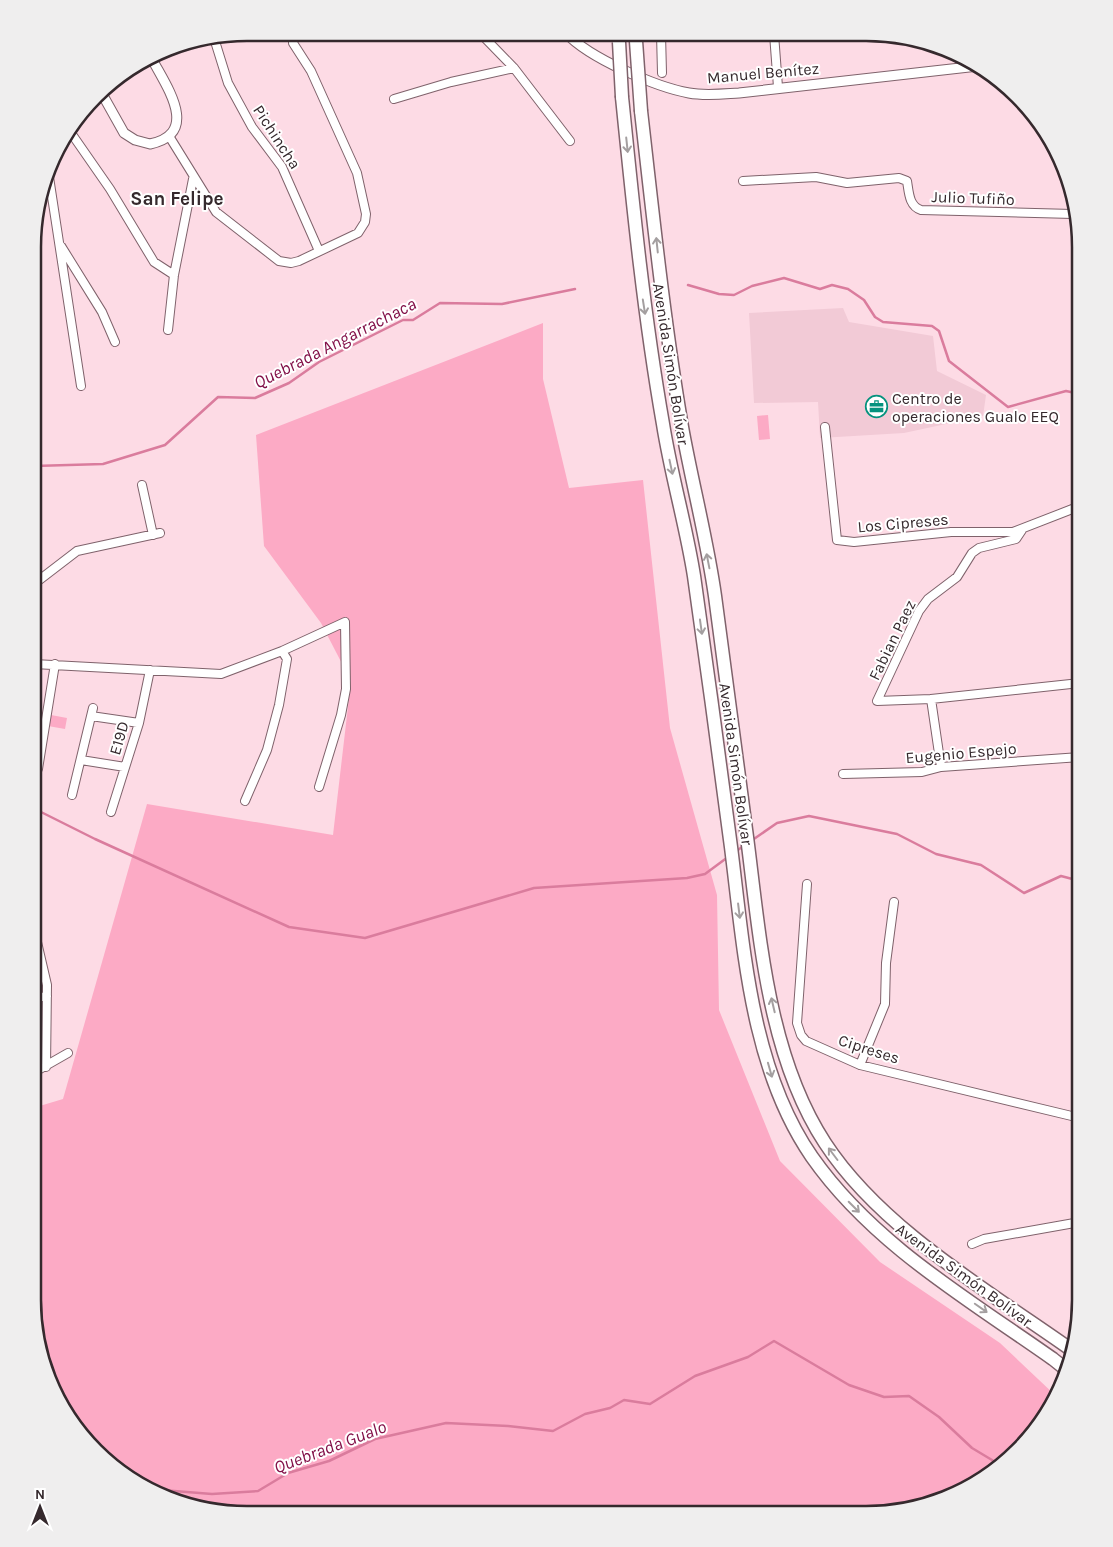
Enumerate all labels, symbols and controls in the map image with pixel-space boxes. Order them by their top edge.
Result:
street label: Manuel Benítez [706,59,820,87]
street label: Pichincha [249,101,305,173]
one-way arrow [622,137,632,153]
street label: Julio Tufiño [931,187,1015,209]
district label: San Felipe [130,188,224,210]
one-way arrow [652,237,662,253]
street label: Avenida Simón Bolívar [649,282,693,447]
water label: Quebrada Angarrachaca [250,292,420,394]
one-way arrow [639,298,649,314]
place label: Centro de operaciones Gualo EEQ [892,389,1059,426]
office icon: Centro de operaciones Gualo EEQ [864,395,888,419]
one-way arrow [667,458,676,474]
street label: Los Cipreses [857,510,949,536]
one-way arrow [703,553,713,569]
street label: Fabian Paez [864,597,920,683]
one-way arrow [696,618,706,634]
street label: Avenida Simón Bolívar [715,682,757,847]
street label: E19D [105,719,133,757]
street label: Eugenio Espejo [905,739,1017,767]
one-way arrow [734,903,744,919]
one-way arrow [768,998,777,1014]
street label: Cipreses [836,1030,902,1068]
one-way arrow [766,1062,776,1078]
one-way arrow [828,1148,839,1161]
one-way arrow [848,1201,861,1213]
street label: Avenida Simón Bolívar [892,1219,1036,1331]
one-way arrow [974,1303,988,1313]
water label: Quebrada Gualo [271,1415,389,1479]
north arrow [15,1482,65,1532]
text: N [35,1486,45,1503]

